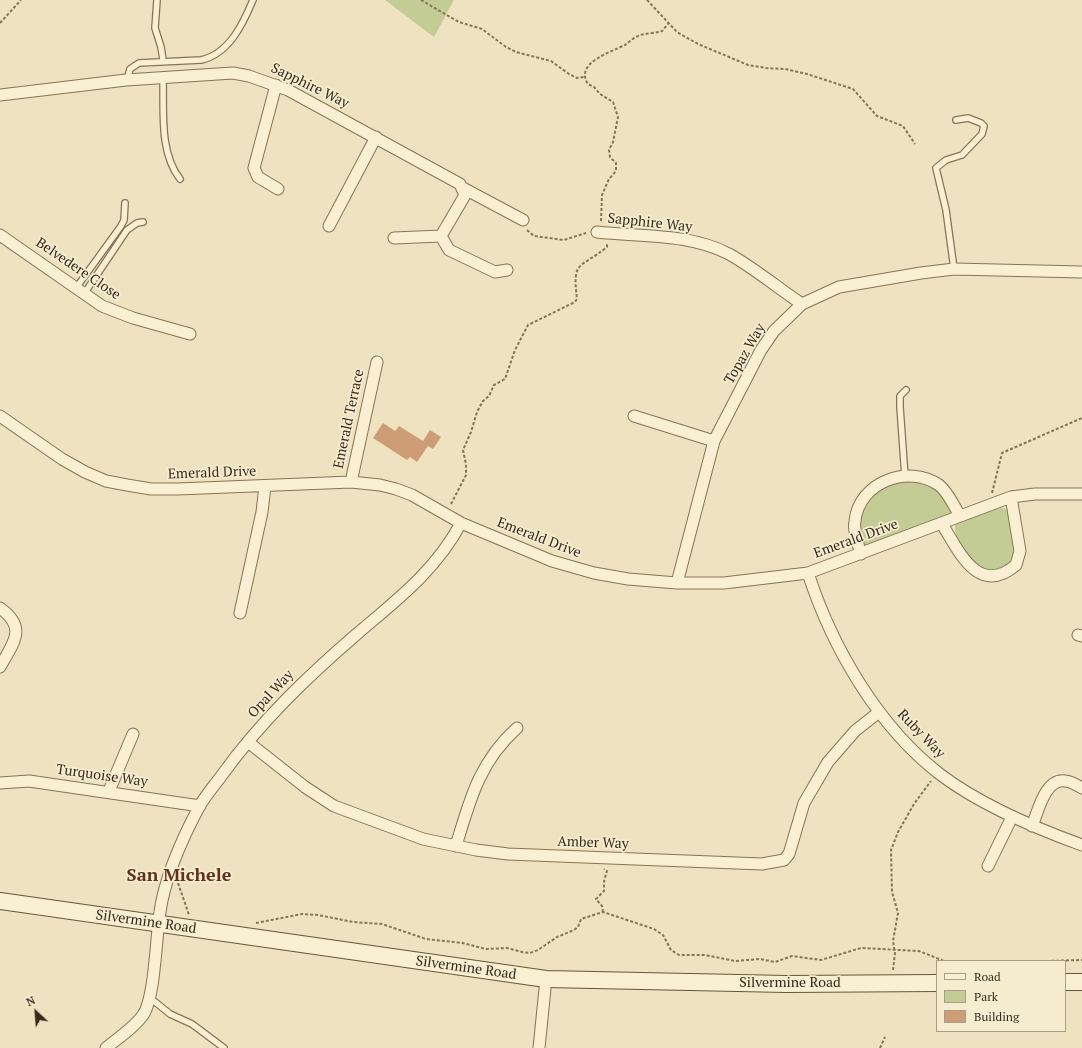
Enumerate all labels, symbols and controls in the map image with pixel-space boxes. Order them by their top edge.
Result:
street label: Sapphire Way [268,60,352,112]
street label: Sapphire Way [607,210,693,236]
street label: Belvedere Close [32,235,124,303]
street label: Topaz Way [721,321,769,387]
street label: Emerald Terrace [330,368,368,470]
street label: Emerald Drive [167,463,257,483]
street label: Emerald Drive [495,514,583,562]
street label: Emerald Drive [812,516,900,562]
street label: Opal Way [245,667,297,721]
street label: Ruby Way [894,706,948,762]
street label: Turquoise Way [55,761,149,791]
street label: Amber Way [557,833,629,853]
district label: San Michele [127,865,231,887]
street label: Silvermine Road [95,907,197,937]
street label: Silvermine Road [415,953,517,983]
legend [936,960,1066,1032]
text: Road [974,969,1001,984]
street label: Silvermine Road [739,975,841,991]
text: Park [974,989,998,1004]
north arrow [16,992,56,1032]
text: N [24,993,38,1009]
text: Building [974,1009,1019,1024]

